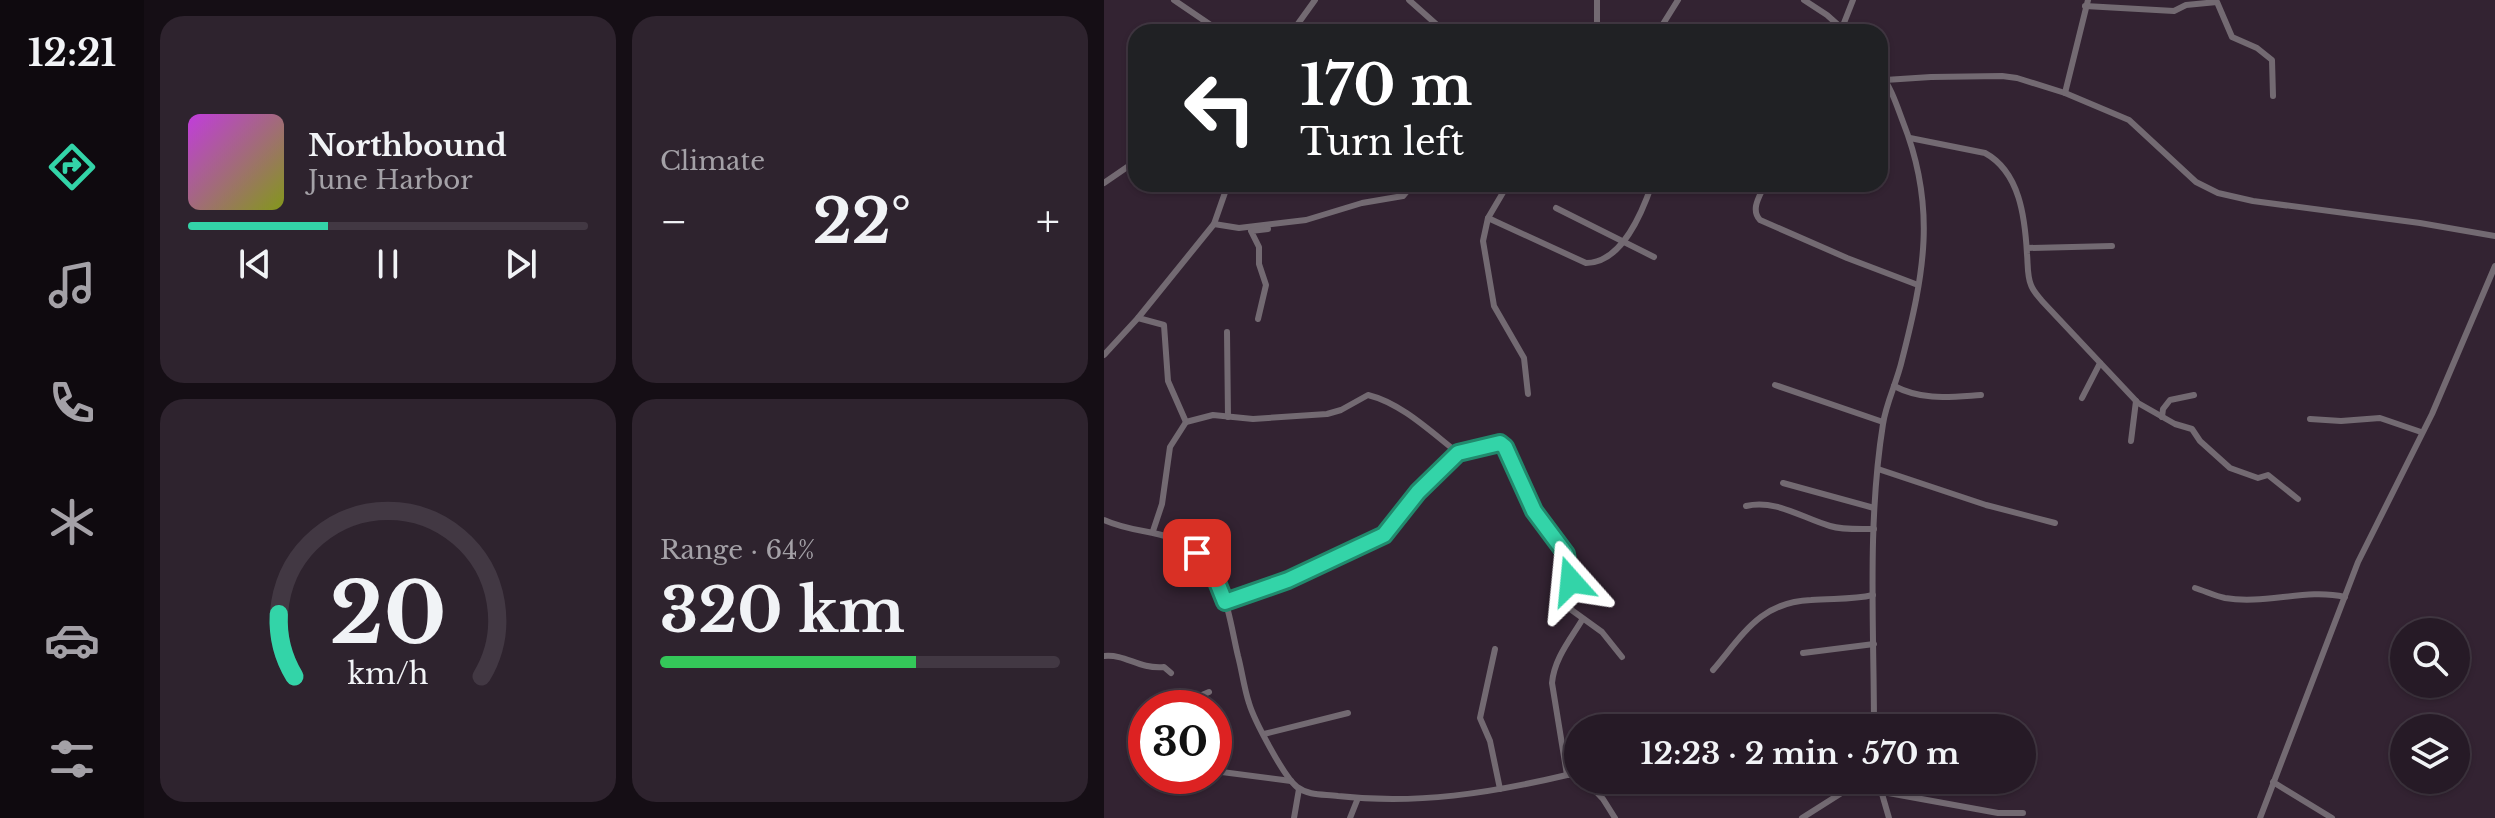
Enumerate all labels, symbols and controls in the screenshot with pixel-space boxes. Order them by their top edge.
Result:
text: 12:21 [28,31,116,76]
text: 170 m [1300,51,1472,120]
icon: left [1168,56,1272,160]
text: Turn left [1300,120,1464,165]
text: Northbound [308,127,507,164]
icon: directions [44,139,100,195]
text: Climate [660,145,765,177]
text: June Harbor [308,164,473,196]
text: 22° [813,185,911,259]
text: − [660,194,688,249]
text: + [1036,194,1060,249]
icon: previous [233,242,277,286]
icon: pause [366,242,410,286]
icon: next [499,242,543,286]
icon: music [44,257,100,313]
icon: phone [44,375,100,431]
icon: climate [44,494,100,550]
pin [1163,519,1231,587]
icon: arrive [1175,531,1219,575]
text: Range · 64% [660,534,815,566]
position arrow [1529,539,1613,623]
text: 20 [330,561,446,664]
text: 320 km [660,574,905,648]
icon: car [44,612,100,668]
map controls [2390,618,2470,794]
button: search [2390,618,2470,698]
text: km/h [347,656,429,692]
speed limit sign: 30 [1128,690,1232,794]
button: layers [2390,714,2470,794]
icon: filters [44,731,100,787]
text: 12:23 · 2 min · 570 m [1640,735,1960,772]

